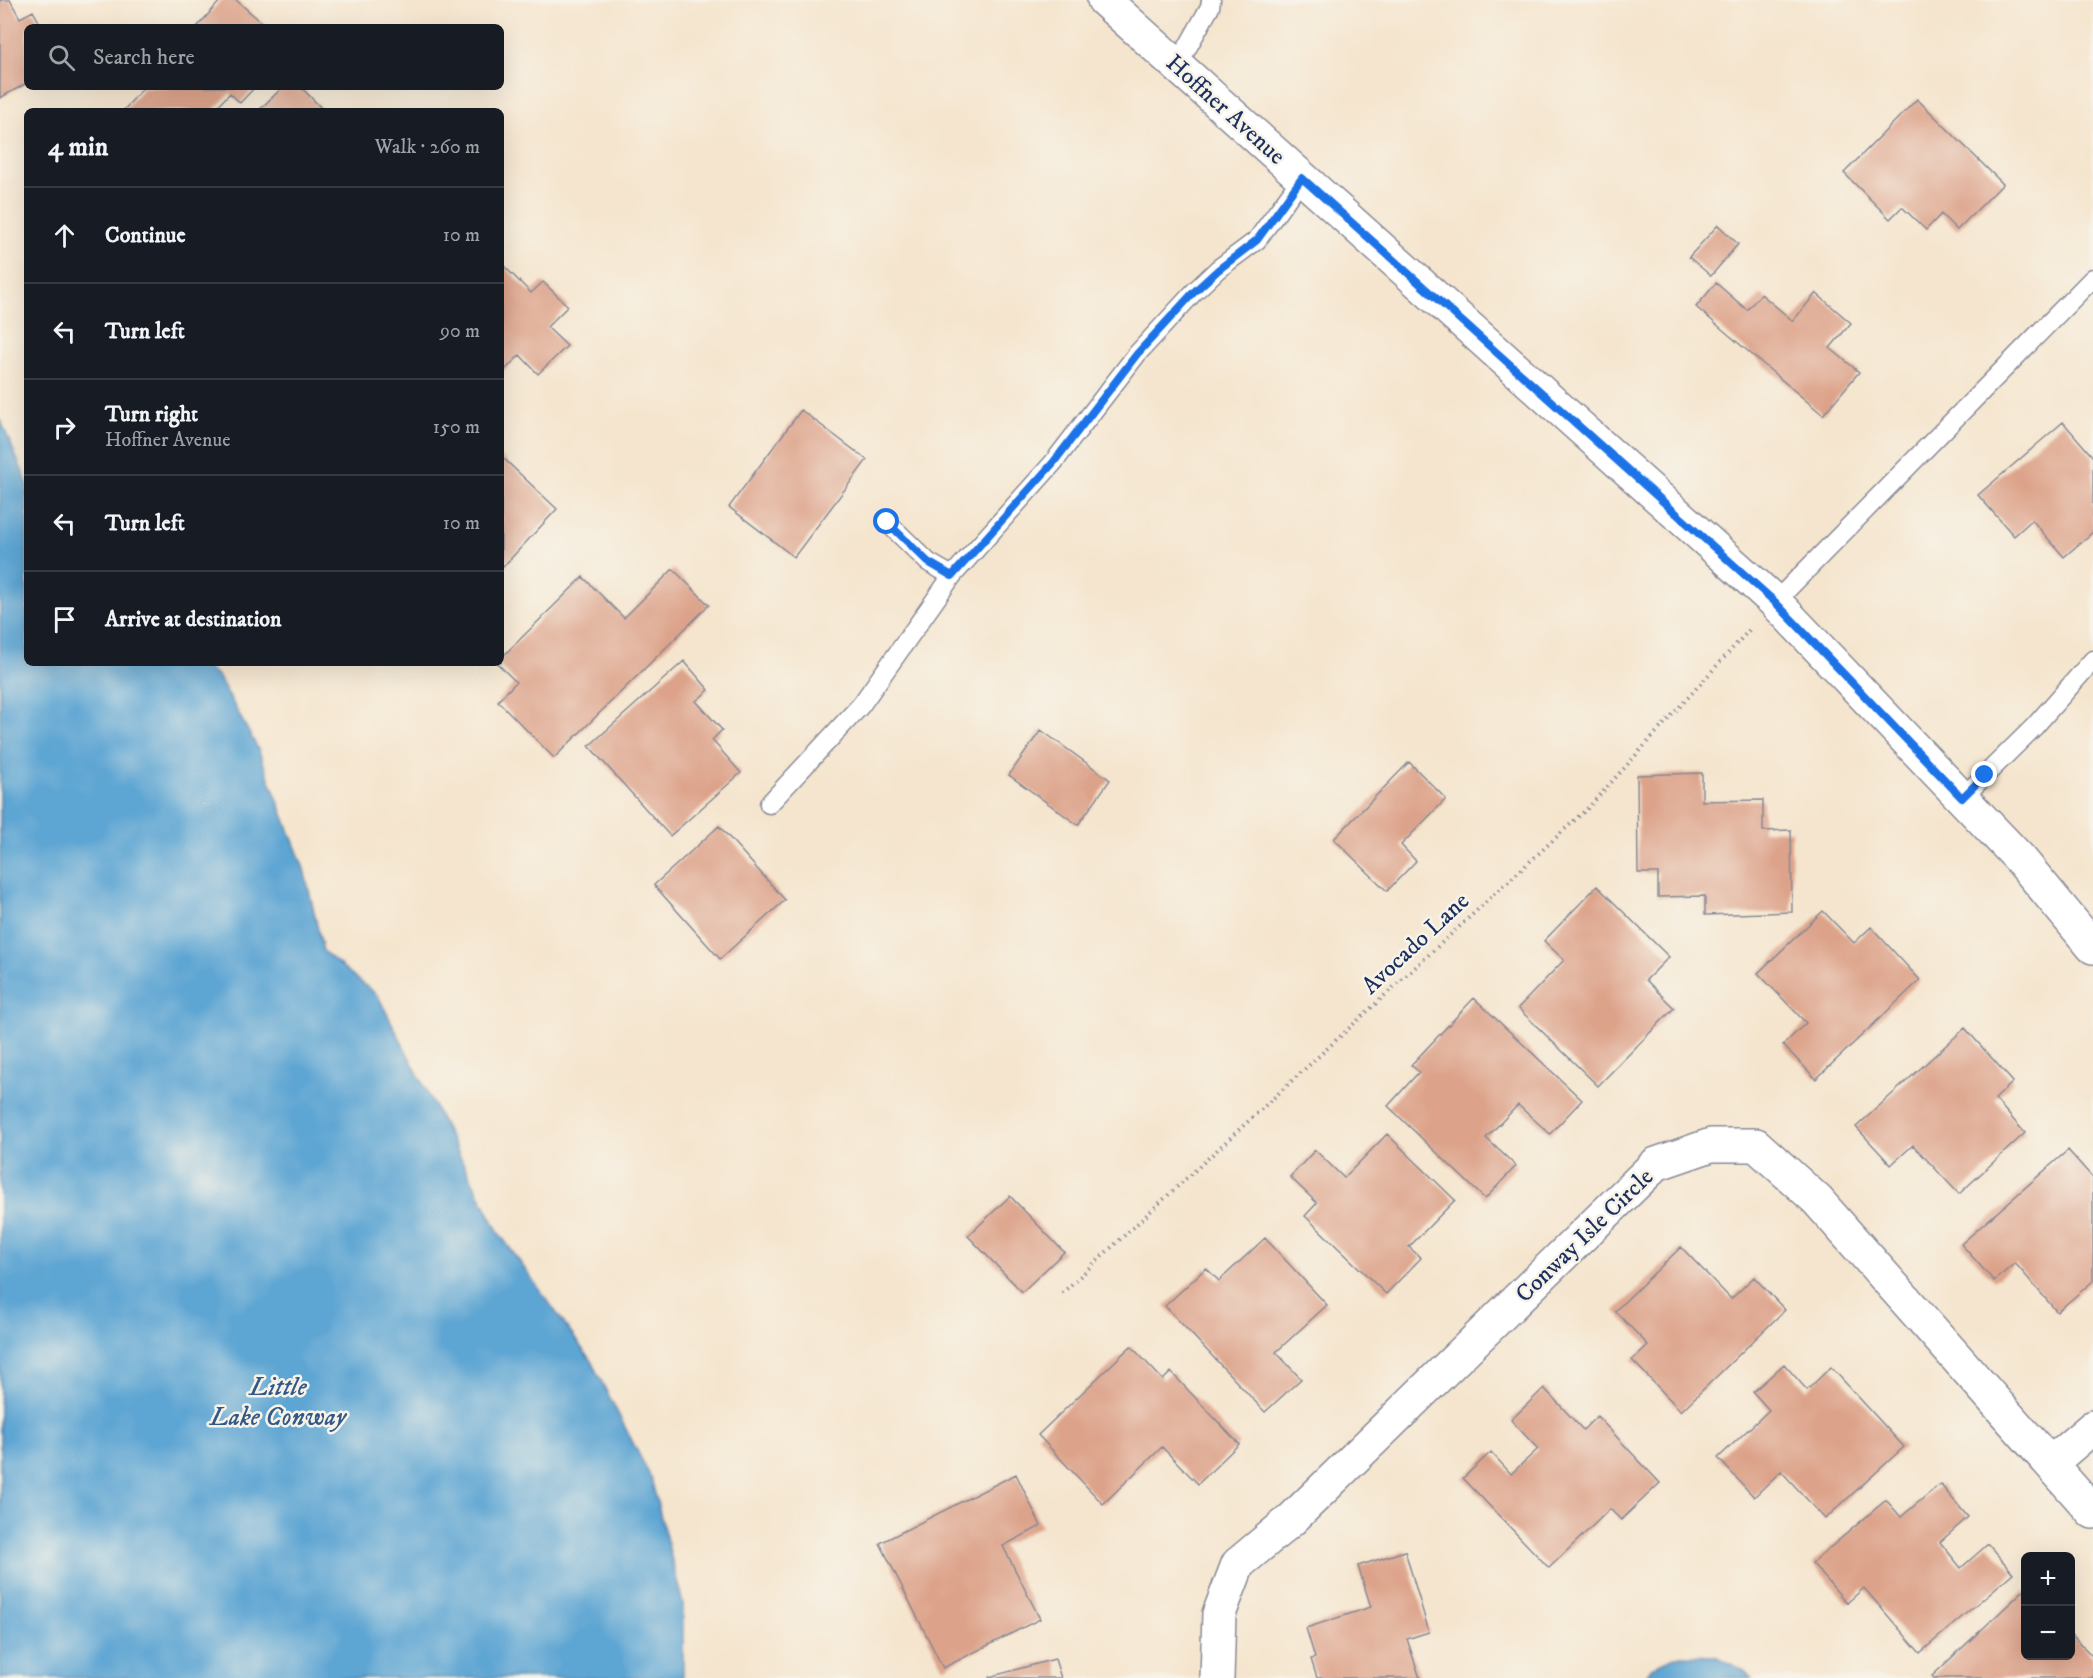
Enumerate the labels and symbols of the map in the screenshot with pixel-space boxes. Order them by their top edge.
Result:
street label: Hoffner Avenue [1159,48,1291,171]
route start [873,508,899,534]
route end [1971,761,1997,787]
street label: Avocado Lane [1356,886,1476,1001]
street label: Conway Isle Circle [1509,1162,1660,1309]
water label: Little Lake Conway [208,1371,348,1434]

